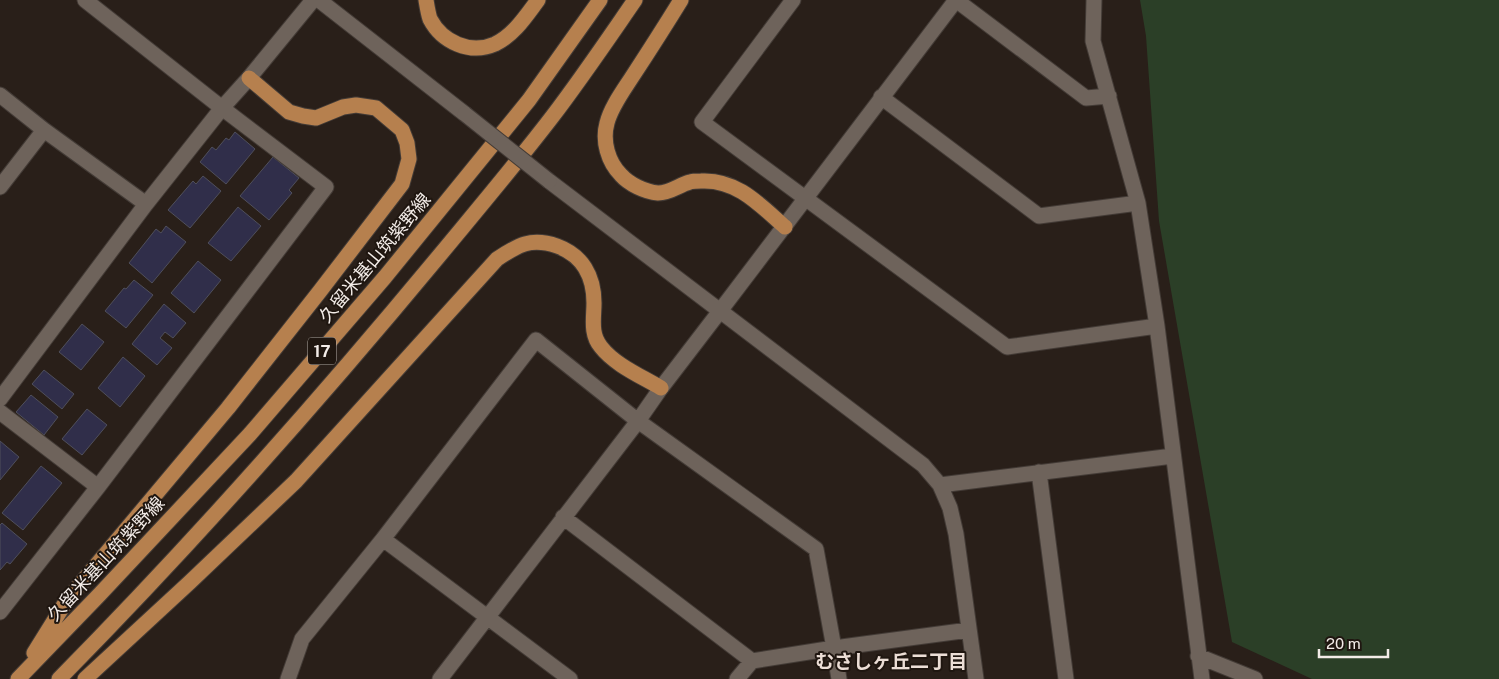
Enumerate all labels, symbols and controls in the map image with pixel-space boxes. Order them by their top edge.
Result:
street label: 久留米基山筑紫野線 [315,189,435,326]
road number: 17 [308,338,336,364]
street label: 久留米基山筑紫野線 [43,492,169,625]
scale bar [1319,626,1388,658]
text: 20 m [1326,635,1361,652]
district label: むさしヶ丘二丁目 [815,650,967,672]

